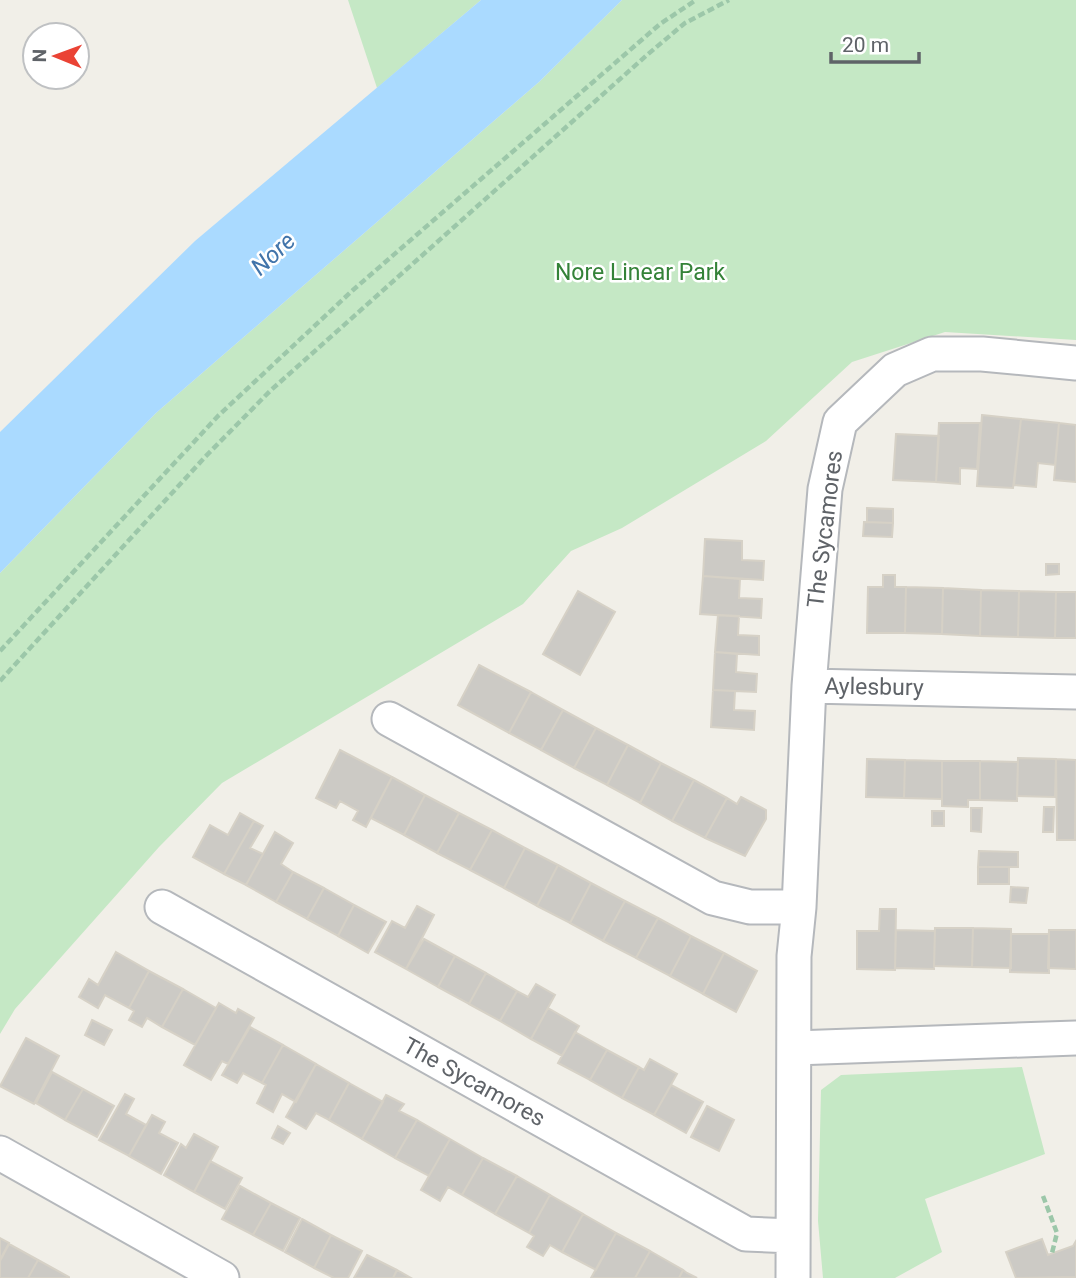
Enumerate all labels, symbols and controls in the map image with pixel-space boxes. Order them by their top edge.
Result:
north arrow [21,21,91,91]
scale bar [831,21,918,65]
text: 20 m [842,33,889,57]
text: N [28,49,51,63]
water label: Nore [245,227,301,281]
park label: Nore Linear Park [555,259,725,286]
street label: The Sycamores [802,449,848,609]
street label: Aylesbury [824,673,924,701]
street label: The Sycamores [398,1032,550,1132]

